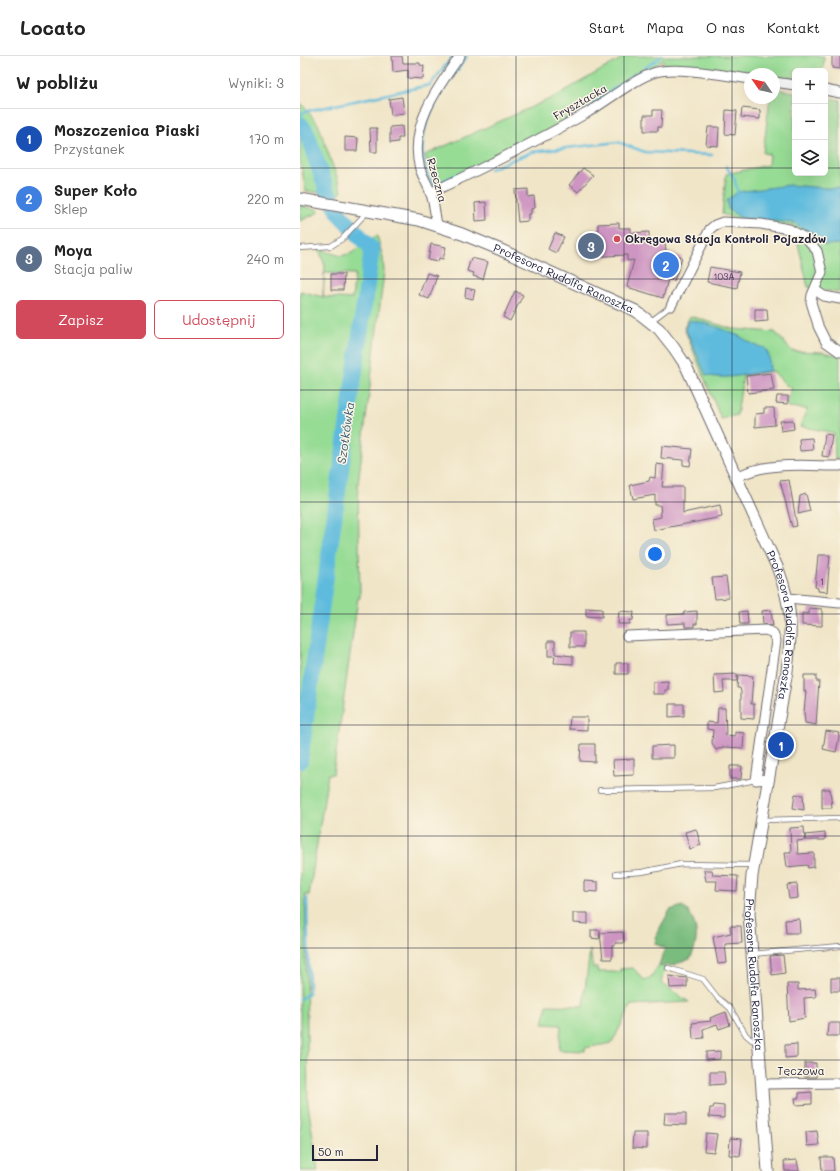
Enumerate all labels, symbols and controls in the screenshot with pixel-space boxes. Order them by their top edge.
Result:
text: Locato [20,15,86,40]
text: Start [589,18,625,37]
text: Mapa [647,18,684,37]
text: O nas [706,18,745,37]
text: Kontakt [767,18,820,37]
north arrow [744,68,780,104]
map controls [792,68,828,176]
button: + [792,68,828,104]
text: W pobliżu [16,71,98,93]
text: Wyniki: 3 [228,74,284,91]
street label: Frysztacka [550,80,609,123]
button: − [792,104,828,140]
text: Moszczenica Piaski [54,120,200,140]
text: 1 [26,130,32,147]
text: 170 m [248,130,284,147]
text: Przystanek [54,140,125,157]
button: layers [792,140,828,176]
street label: Rzeczna [424,156,451,204]
text: Super Koło [54,180,137,200]
text: 2 [25,190,33,207]
text: 220 m [247,190,284,207]
text: Sklep [54,200,88,217]
pin: 3 [578,231,604,261]
place label: Okręgowa Stacja Kontroli Pojazdów [625,231,826,246]
marker: Okręgowa Stacja Kontroli Pojazdów [612,234,622,244]
text: Moya [54,240,93,260]
street label: Profesora Rudolfa Ranoszka [491,240,637,316]
text: 3 [25,250,33,267]
text: 240 m [247,250,284,267]
pin: 2 [653,250,679,280]
text: Stacja paliw [54,260,133,277]
house number: 103A [713,271,735,282]
button: Zapisz [16,300,146,339]
button: Udostępnij [154,300,284,339]
water label: Szotkówka [333,401,357,465]
your location [645,544,665,564]
street label: Profesora Rudolfa Ranoszka [764,548,798,701]
house number: 1 [820,576,824,587]
pin: 1 [768,730,794,760]
street label: Profesora Rudolfa Ranoszka [742,898,767,1051]
street label: Tęczowa [777,1063,825,1078]
scale bar [312,1143,378,1162]
text: 50 m [318,1144,344,1159]

